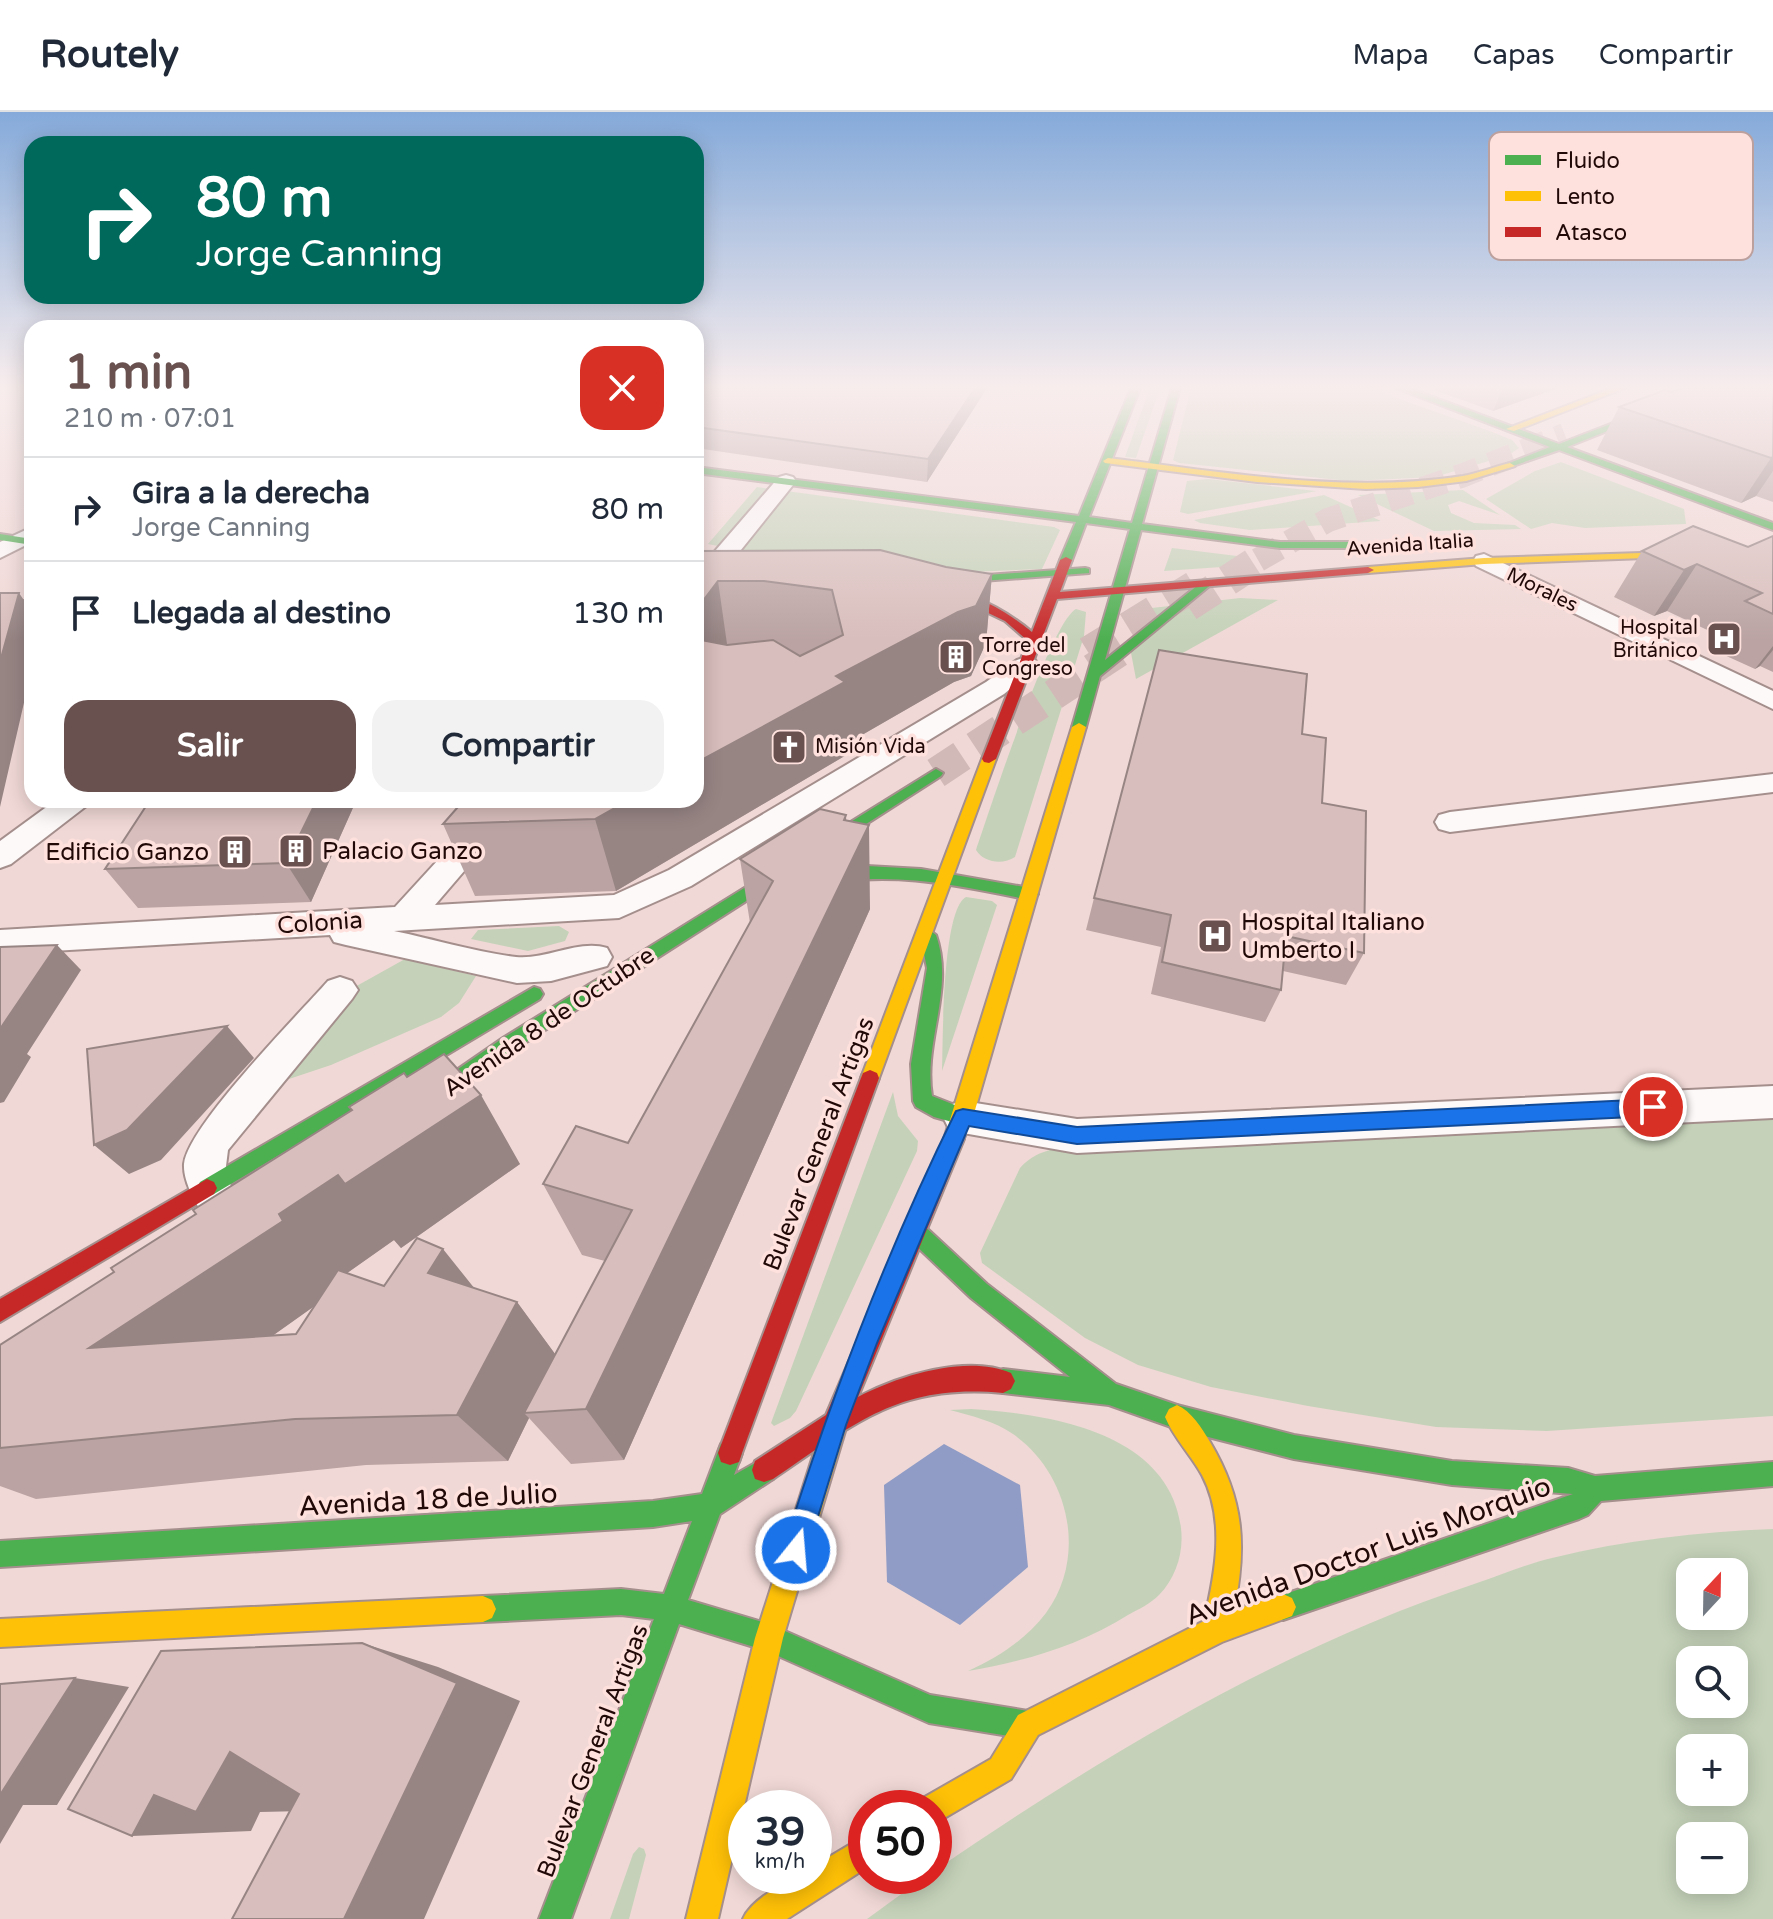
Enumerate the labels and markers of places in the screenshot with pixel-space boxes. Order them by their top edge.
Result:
place label: Hospital Británico [1613,616,1698,663]
hospital icon: Hospital Británico [1705,620,1743,658]
place label: Torre del Congreso [982,634,1073,681]
building icon: Torre del Congreso [937,638,975,676]
church icon: Misión Vida [770,728,808,766]
place label: Misión Vida [815,735,926,759]
building icon: Palacio Ganzo [277,832,315,870]
building icon: Edificio Ganzo [216,833,254,871]
place label: Palacio Ganzo [322,837,483,866]
place label: Edificio Ganzo [45,838,209,867]
place label: Hospital Italiano Umberto I [1241,908,1425,965]
hospital icon: Hospital Italiano Umberto I [1196,917,1234,955]
pin [1619,1073,1687,1141]

